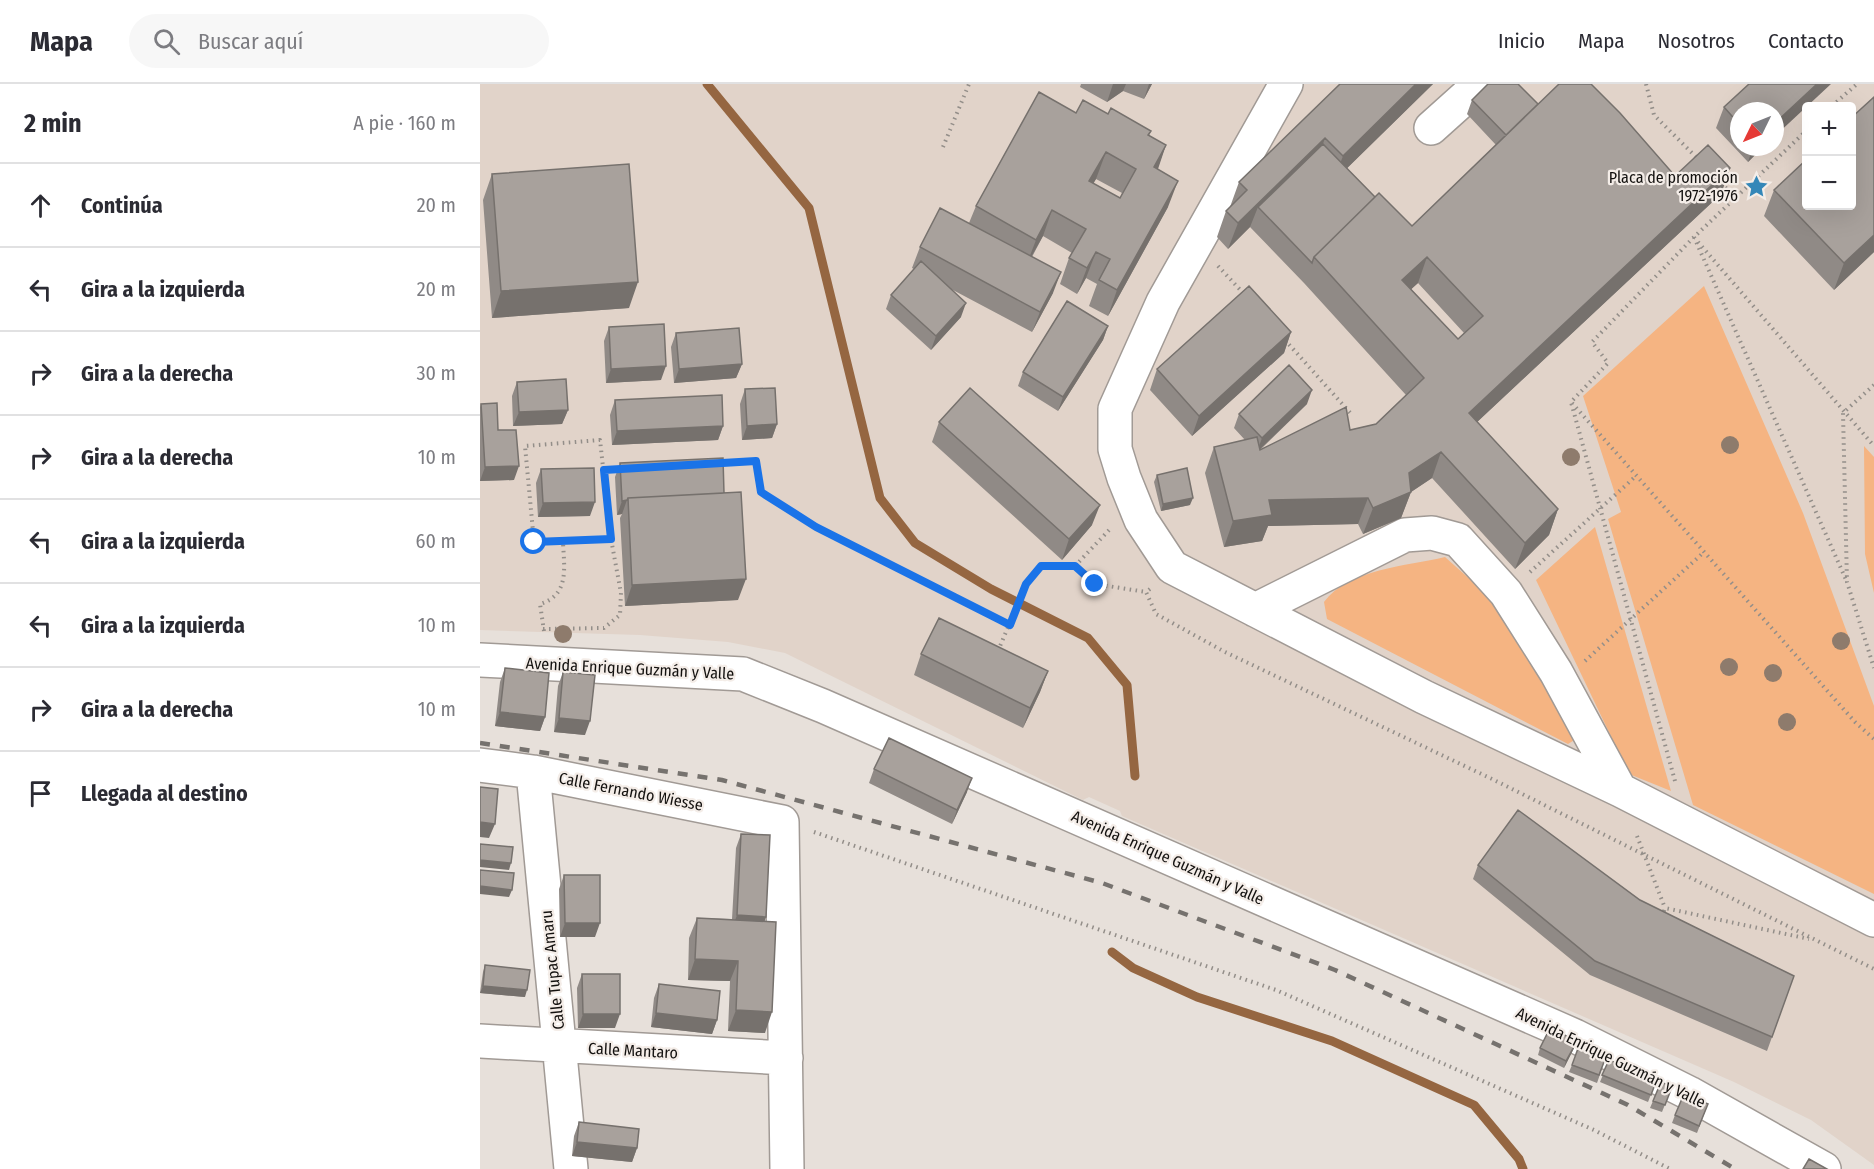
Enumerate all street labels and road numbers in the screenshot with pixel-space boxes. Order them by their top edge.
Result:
street label: Avenida Enrique Guzmán y Valle [525,654,735,683]
street label: Calle Fernando Wiesse [557,768,705,815]
street label: Avenida Enrique Guzmán y Valle [1069,806,1267,909]
street label: Calle Tupac Amaru [537,909,568,1031]
street label: Avenida Enrique Guzmán y Valle [1513,1003,1709,1112]
street label: Calle Mantaro [588,1039,678,1062]

